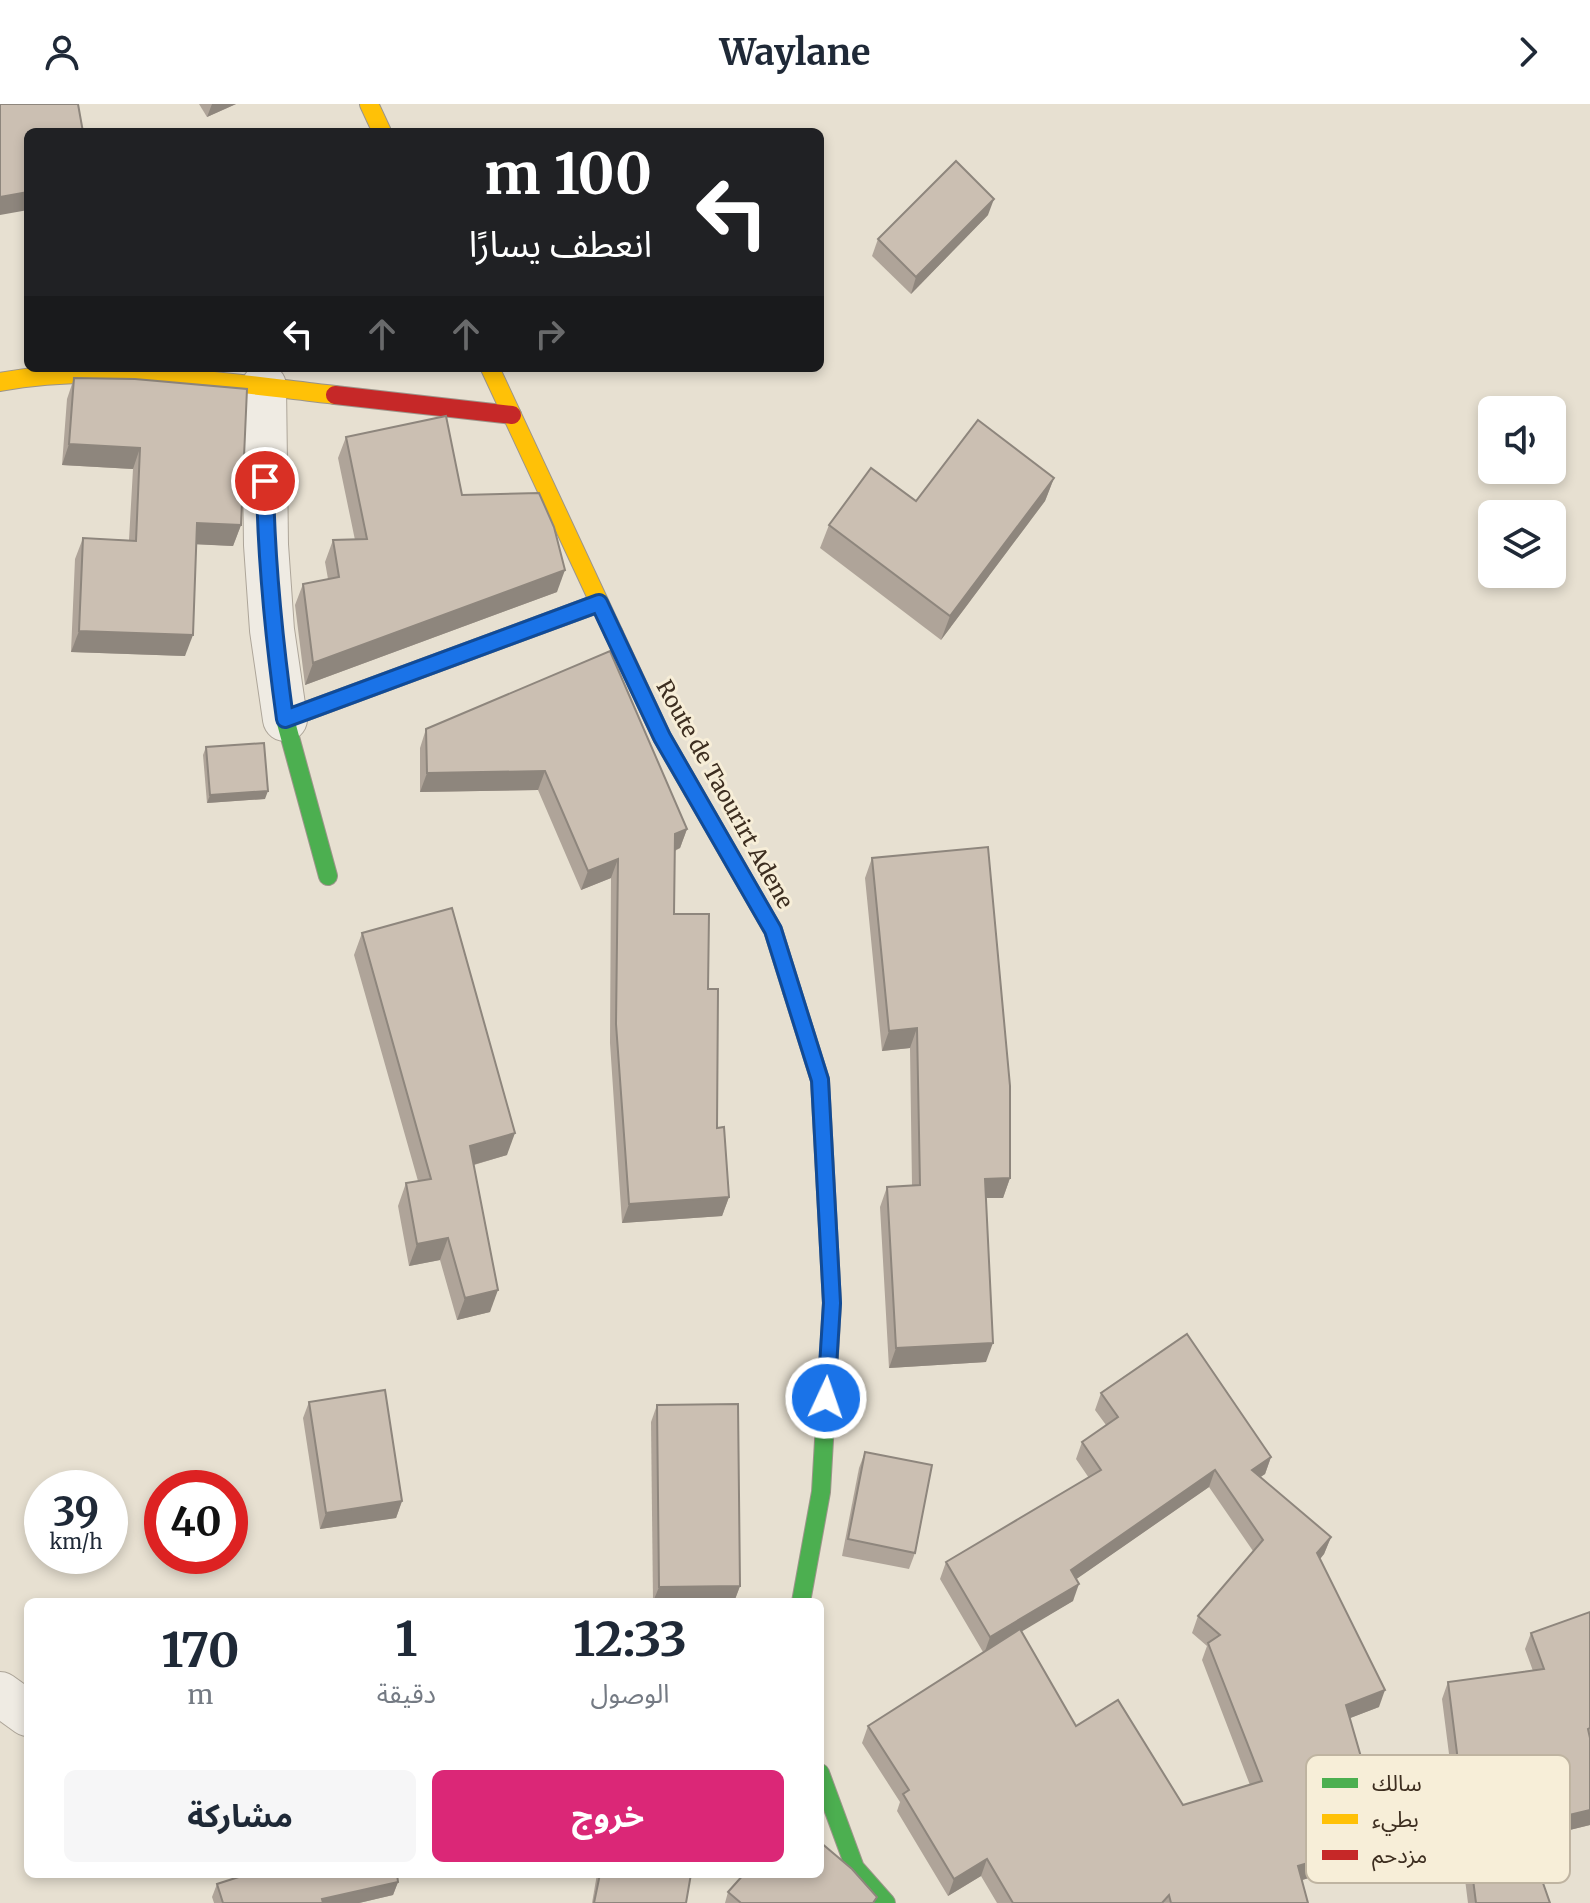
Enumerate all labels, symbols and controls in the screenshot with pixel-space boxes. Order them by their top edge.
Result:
icon: person [40,30,84,74]
text: Waylane [720,30,870,75]
icon: forward [1506,30,1550,74]
text: 100 m [484,139,652,209]
icon: left [680,160,784,264]
text: انعطف يسارًا [469,222,652,267]
icon: left [276,312,320,356]
icon: ahead [360,312,404,356]
icon: ahead [444,312,488,356]
icon: right [528,312,572,356]
map controls [1478,396,1566,588]
button: sound [1478,396,1566,484]
pin [231,447,299,515]
icon: arrive [243,459,287,503]
button: layers [1478,500,1566,588]
street label: Route de Taourirt Adene [650,675,800,913]
position arrow [784,1356,868,1440]
speed limit sign: 40 [144,1470,248,1574]
text: 39 [53,1487,99,1537]
text: km/h [50,1529,102,1554]
text: 1 [395,1609,417,1669]
text: 12:33 [573,1609,687,1669]
text: 170 [161,1620,240,1680]
text: دقيقة [377,1677,436,1710]
text: الوصول [590,1677,669,1710]
text: m [187,1678,213,1711]
legend [1306,1755,1570,1883]
text: سالك [1372,1769,1422,1797]
button: مشاركة [64,1770,416,1862]
button: خروج [432,1770,784,1862]
text: بطيء [1372,1805,1419,1836]
text: مزدحم [1372,1841,1427,1872]

